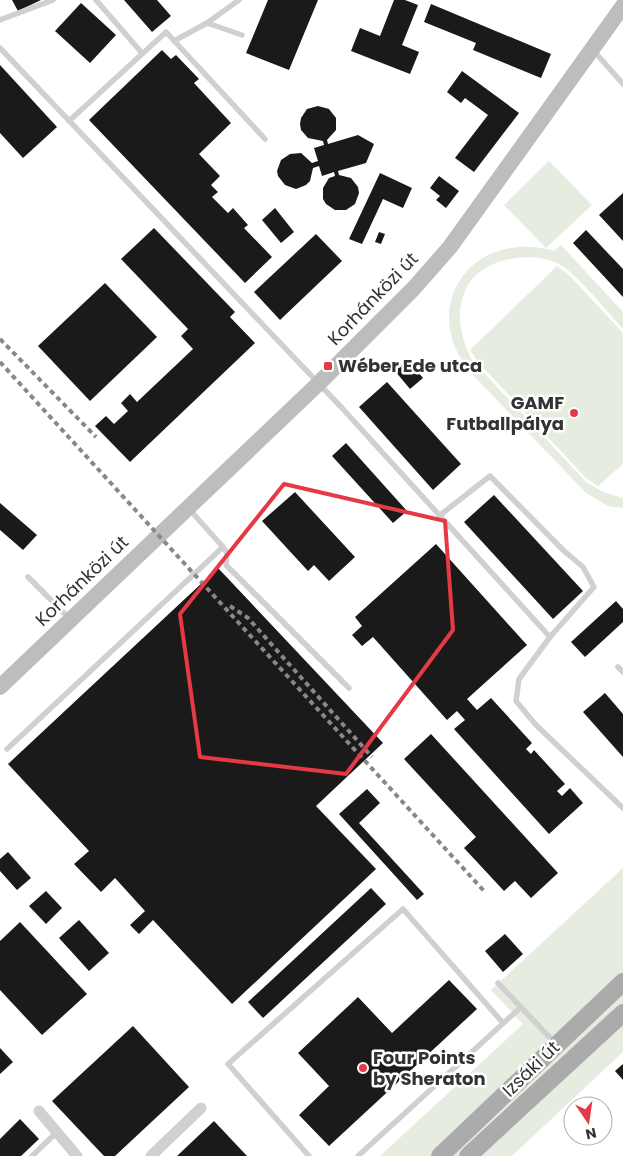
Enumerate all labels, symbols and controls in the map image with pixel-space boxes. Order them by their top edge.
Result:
street label: Korhánközi út [322,247,423,351]
place label: Wéber Ede utca [338,353,482,378]
marker: Wéber Ede utca [322,360,334,372]
place label: GAMF Futballpálya [446,390,564,436]
marker: GAMF Futballpálya [568,407,580,419]
street label: Korhánközi út [30,530,134,631]
street label: Izsáki út [497,1035,565,1102]
place label: Four Points by Sheraton [373,1045,486,1091]
marker: Four Points by Sheraton [357,1062,369,1074]
north arrow [563,1096,613,1146]
text: N [584,1123,598,1145]

